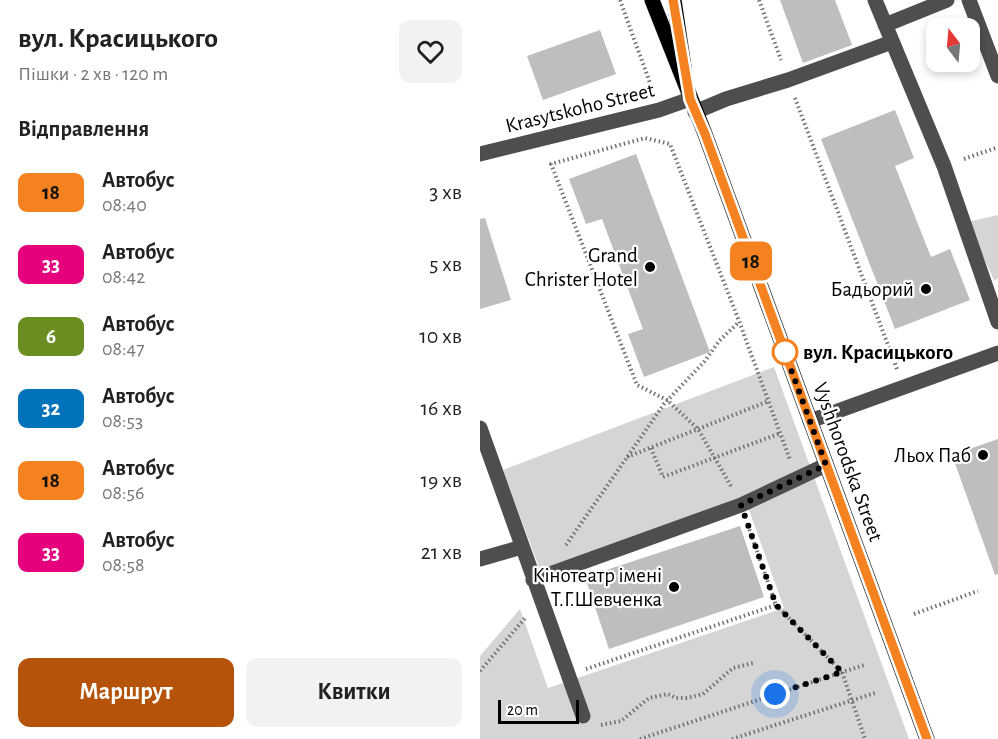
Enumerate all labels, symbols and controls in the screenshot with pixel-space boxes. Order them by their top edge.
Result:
north arrow [926,18,980,72]
map controls [926,18,980,72]
button: heart [399,20,462,83]
text: вул. Красицького [18,25,218,53]
text: Пішки · 2 хв · 120 m [18,64,168,84]
street label: Krasytskoho Street [503,79,657,137]
text: Відправлення [18,118,149,140]
text: Автобус [102,169,175,191]
text: 3 хв [429,181,462,203]
text: 18 [42,182,60,203]
text: 08:40 [102,195,147,215]
text: Автобус [102,241,175,263]
line badge: 18 [724,242,778,280]
place label: Grand Christer Hotel [525,245,638,290]
text: 18 [742,251,760,272]
text: 5 хв [429,253,462,275]
text: 33 [42,254,60,275]
marker: Grand Christer Hotel [643,260,657,274]
text: 08:42 [102,267,145,287]
place label: Бадьорий [830,279,914,300]
marker: Бадьорий [919,282,933,296]
text: Автобус [102,313,175,335]
text: 10 хв [419,325,462,347]
text: 6 [46,326,56,347]
text: 08:47 [102,339,145,359]
marker: вул. Красицького [772,339,798,365]
place label: вул. Красицького [803,342,953,363]
street label: Vyshhorodska Street [809,380,887,545]
text: Автобус [102,385,175,407]
text: 16 хв [421,397,462,419]
text: 32 [42,398,60,419]
text: 08:53 [102,411,143,431]
place label: Льох Паб [894,445,971,466]
marker: Льох Паб [976,448,990,462]
text: Автобус [102,457,175,479]
text: 19 хв [421,469,462,491]
text: 18 [42,470,60,491]
text: 08:56 [102,483,144,503]
text: Автобус [102,529,175,551]
text: 21 хв [421,541,462,563]
text: 33 [42,542,60,563]
text: 08:58 [102,555,144,575]
place label: Кінотеатр імені Т.Г.Шевченка [532,565,662,610]
marker: Кінотеатр імені Т.Г.Шевченка [667,580,681,594]
button: Маршрут [18,658,234,727]
button: Квитки [246,658,462,727]
your location [760,679,790,709]
scale bar [498,697,579,724]
text: 20 m [507,702,538,718]

